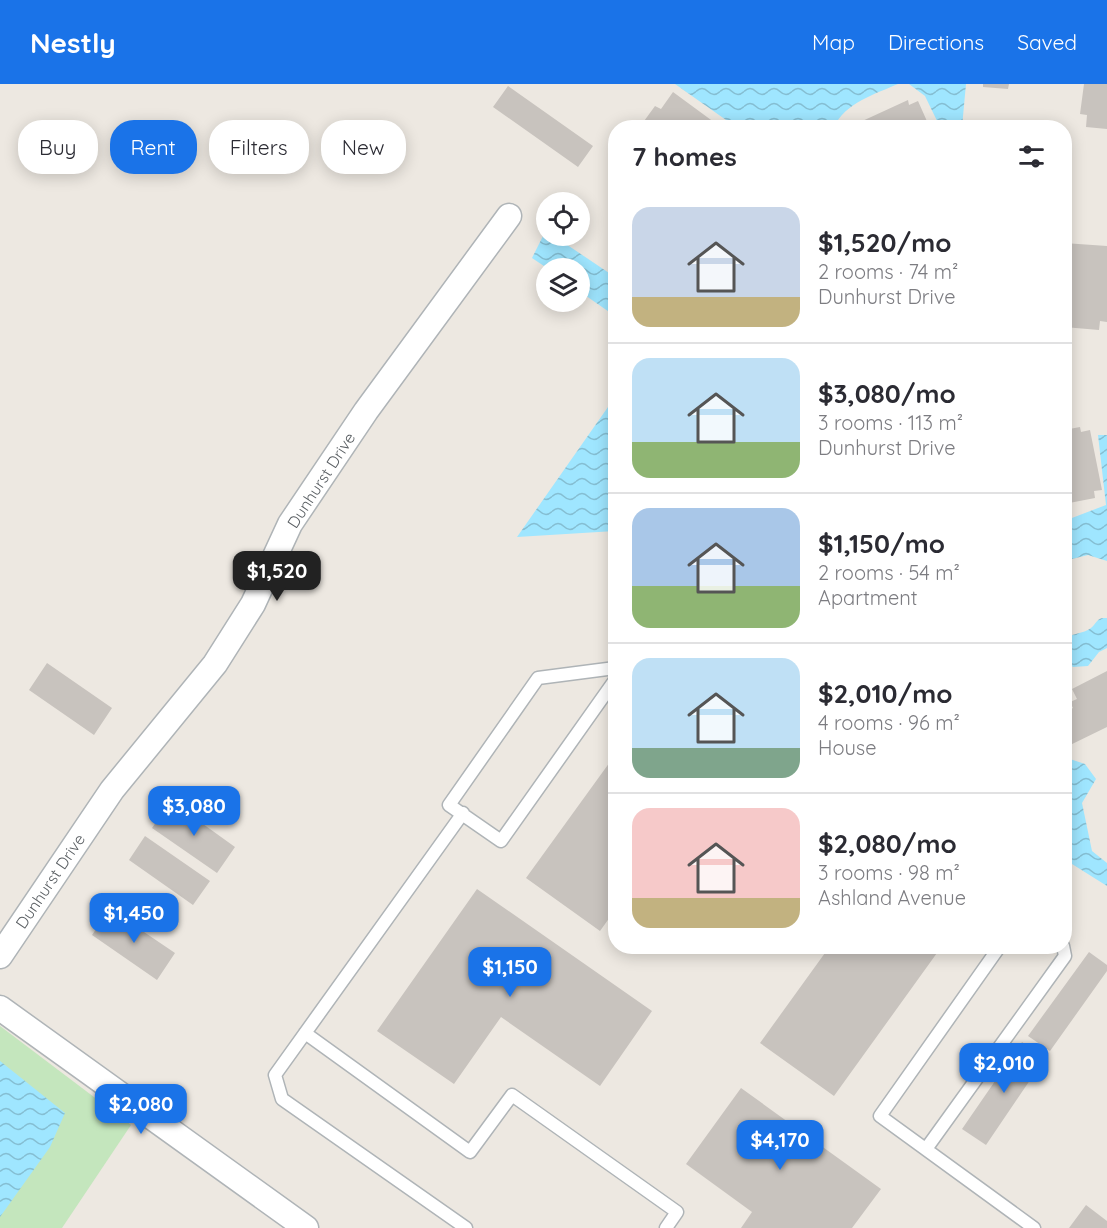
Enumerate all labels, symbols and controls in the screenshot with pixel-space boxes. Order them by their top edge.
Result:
text: Nestly [30,25,116,60]
text: Map [812,29,855,55]
text: Directions [888,29,984,55]
text: Saved [1017,29,1077,55]
chip: Buy [18,120,98,174]
chip: Rent [110,120,197,174]
chip: Filters [209,120,309,174]
chip: New [321,120,406,174]
text: 7 homes [632,140,737,173]
icon: filters [1015,140,1048,173]
map controls [536,192,590,312]
button: locate [536,192,590,246]
text: $1,520/mo [818,226,951,259]
icon: home [680,231,752,303]
button: layers [536,258,590,312]
text: 2 rooms · 74 m² [818,259,958,284]
text: Dunhurst Drive [818,284,956,309]
text: $3,080/mo [818,377,956,410]
icon: home [680,382,752,454]
text: 3 rooms · 113 m² [818,410,963,435]
street label: Dunhurst Drive [283,428,359,532]
text: Dunhurst Drive [818,435,956,460]
text: $1,150/mo [818,527,945,560]
icon: home [680,532,752,604]
pin: $1,520 [228,551,326,602]
text: $1,520 [247,558,307,583]
text: 2 rooms · 54 m² [818,560,960,585]
text: Apartment [818,585,918,610]
text: $2,010/mo [818,677,952,710]
icon: home [680,682,752,754]
text: 4 rooms · 96 m² [818,710,960,735]
text: House [818,735,877,760]
pin: $3,080 [145,786,243,837]
text: $3,080 [162,793,226,818]
text: $2,080/mo [818,827,957,860]
street label: Dunhurst Drive [11,830,89,932]
icon: home [680,832,752,904]
text: 3 rooms · 98 m² [818,860,960,885]
text: Ashland Avenue [818,885,966,910]
pin: $1,450 [85,893,183,944]
text: $1,450 [104,900,164,925]
pin: $1,150 [461,947,559,998]
text: $1,150 [482,954,538,979]
pin: $2,010 [955,1043,1053,1094]
text: $2,010 [973,1050,1035,1075]
pin: $2,080 [92,1084,190,1135]
text: $2,080 [109,1091,173,1116]
pin: $4,170 [731,1120,829,1171]
text: $4,170 [751,1127,809,1152]

